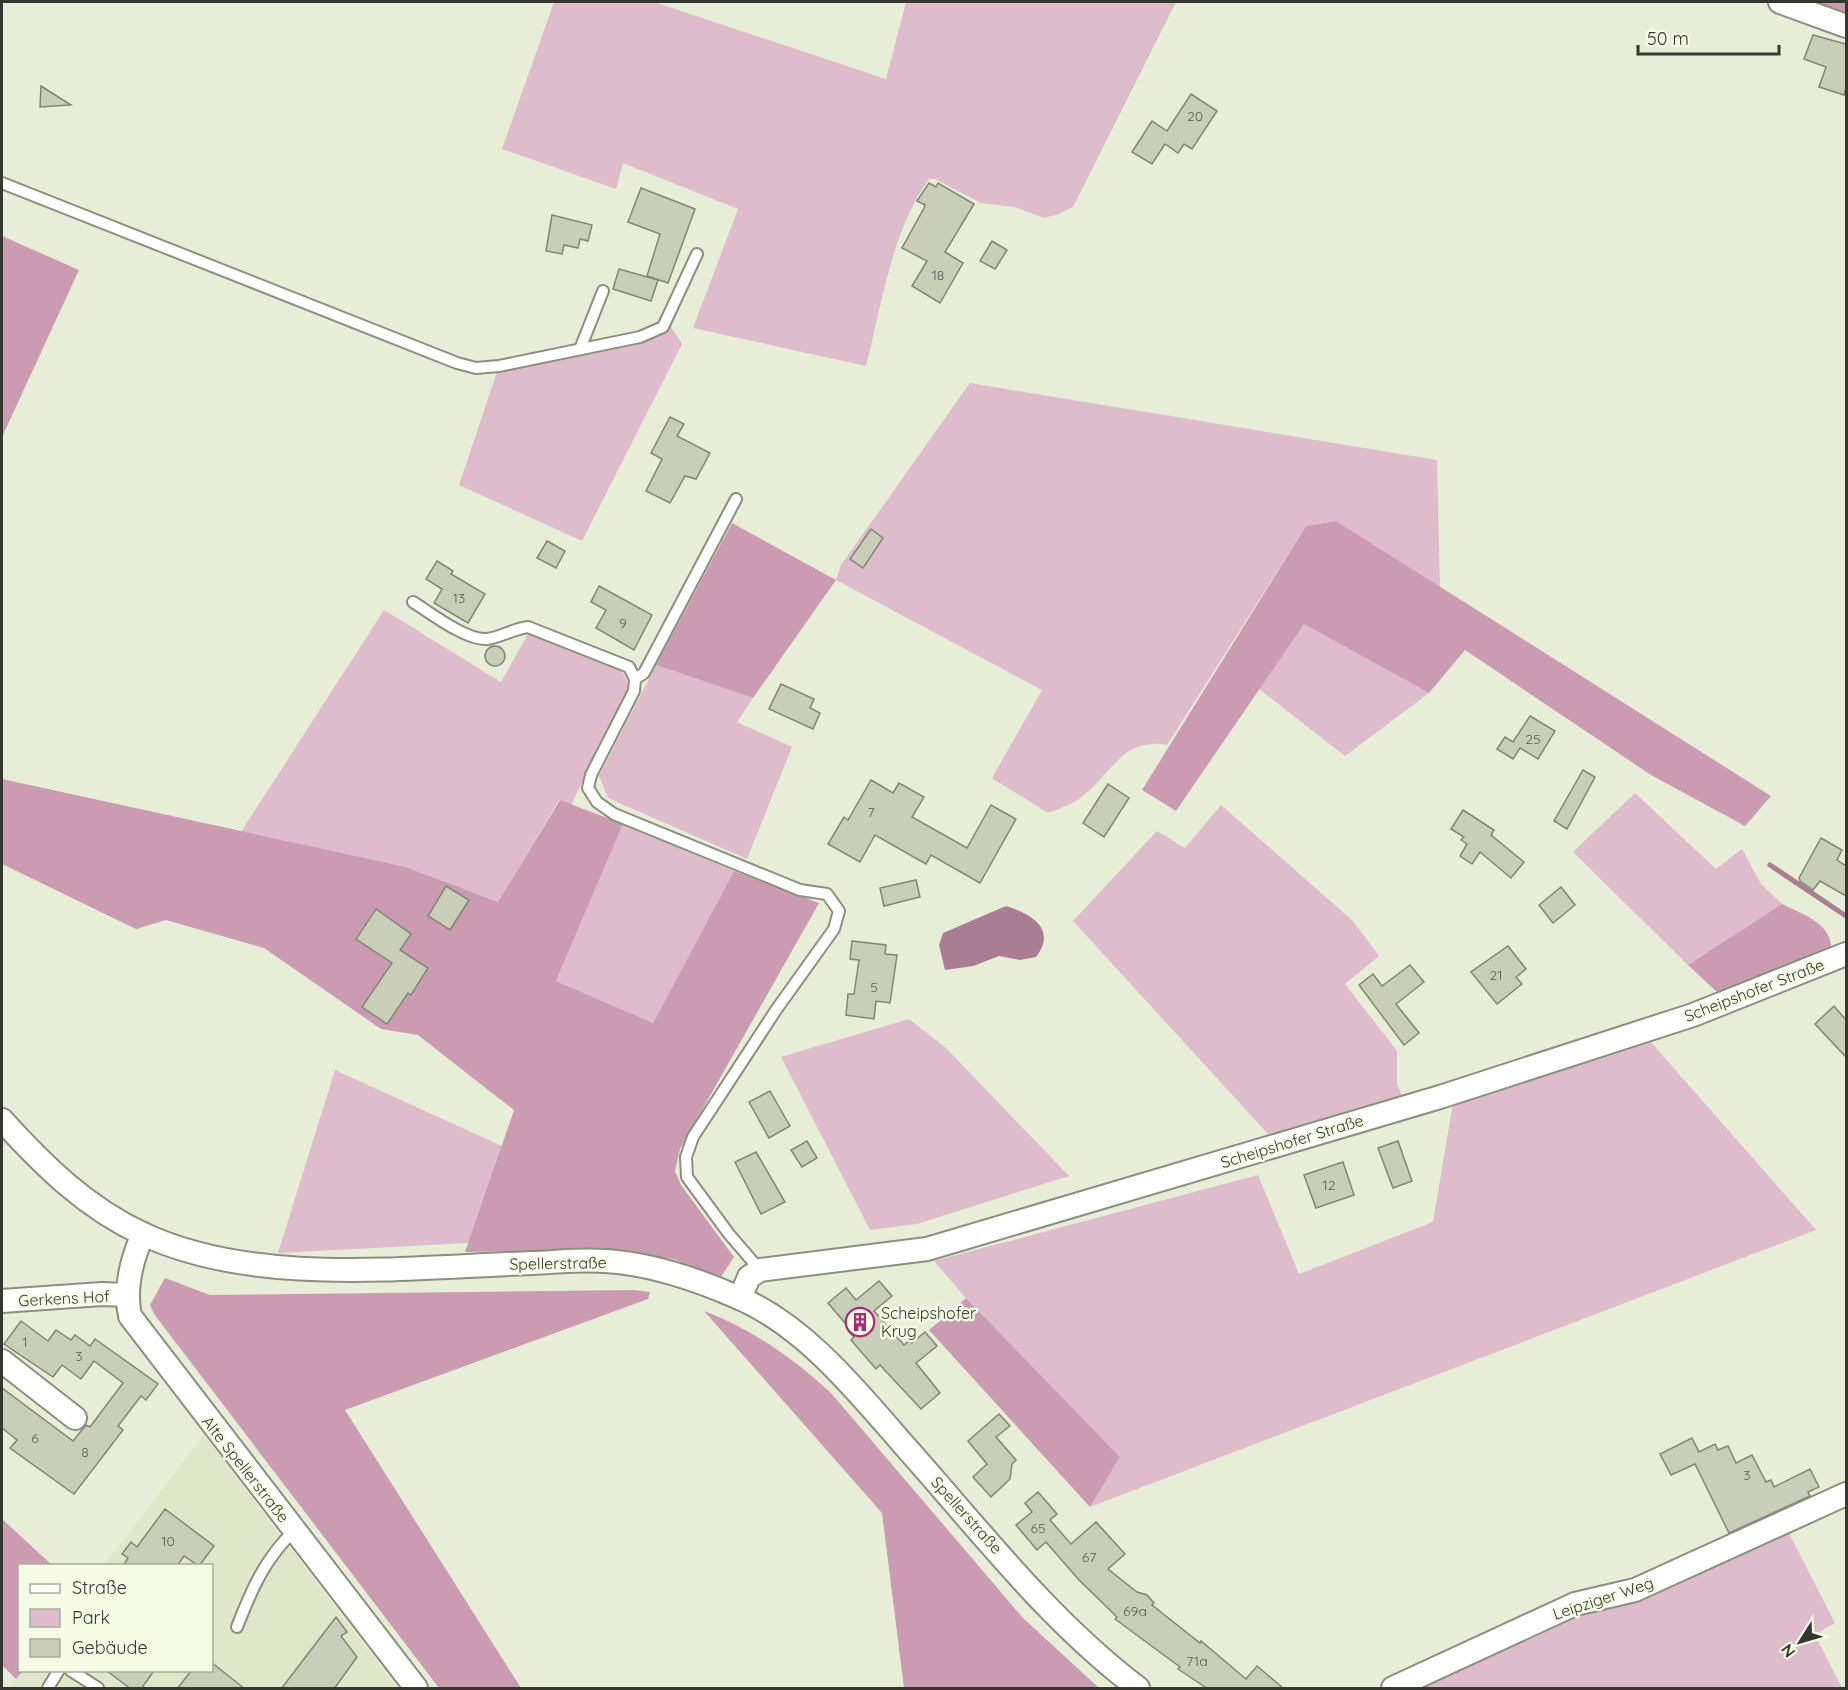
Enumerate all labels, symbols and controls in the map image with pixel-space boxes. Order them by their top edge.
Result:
scale bar [1638,18,1779,56]
text: 50 m [1647,27,1689,50]
house number: 20 [1187,107,1203,125]
house number: 18 [932,266,944,284]
house number: 13 [453,589,465,607]
house number: 9 [619,614,627,632]
house number: 25 [1525,730,1541,748]
house number: 7 [867,803,875,821]
street label: Scheipshofer Straße [1681,954,1827,1026]
house number: 21 [1490,966,1502,984]
house number: 5 [870,978,878,996]
street label: Scheipshofer Straße [1218,1110,1366,1172]
house number: 12 [1323,1176,1336,1194]
street label: Spellerstraße [509,1252,607,1274]
street label: Gerkens Hof [18,1286,111,1310]
place label: Scheipshofer Krug [881,1303,976,1341]
building icon: Scheipshofer Krug [844,1306,876,1338]
house number: 1 [22,1333,28,1351]
house number: 3 [75,1347,83,1365]
street label: Alte Spellerstraße [198,1412,294,1526]
house number: 6 [31,1429,39,1447]
house number: 8 [81,1443,89,1461]
house number: 3 [1743,1466,1751,1484]
street label: Spellerstraße [927,1472,1007,1558]
house number: 65 [1030,1519,1046,1537]
house number: 10 [161,1532,175,1550]
house number: 67 [1082,1548,1096,1566]
legend [18,1564,213,1672]
street label: Leipziger Weg [1550,1572,1656,1624]
text: Straße [72,1576,127,1599]
house number: 69a [1123,1602,1147,1620]
text: Park [72,1606,110,1629]
north arrow [1770,1612,1830,1672]
text: Gebäude [72,1636,148,1659]
text: N [1776,1640,1800,1662]
house number: 71a [1186,1652,1208,1670]

